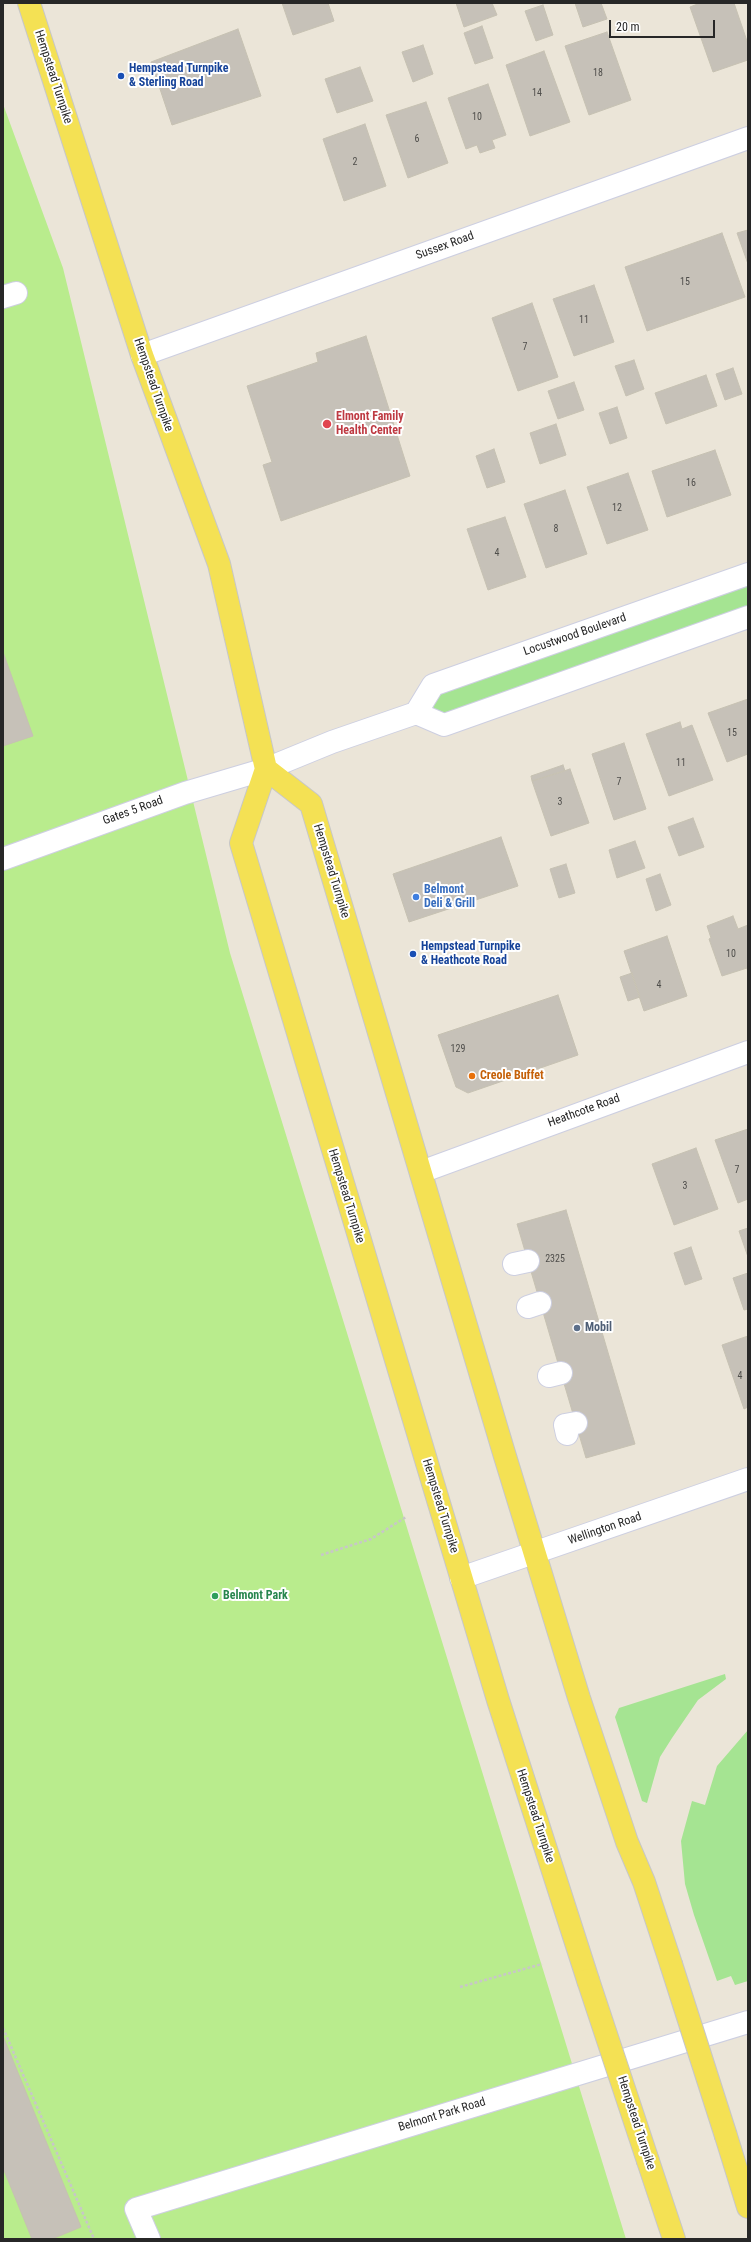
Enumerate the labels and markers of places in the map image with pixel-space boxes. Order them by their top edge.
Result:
place label: Hempstead Turnpike & Sterling Road [129,62,228,90]
marker: Hempstead Turnpike & Sterling Road [116,71,126,81]
place label: Elmont Family Health Center [336,410,404,438]
marker: Elmont Family Health Center [321,418,333,430]
place label: Belmont Deli & Grill [424,883,475,911]
marker: Belmont Deli & Grill [411,892,421,902]
place label: Hempstead Turnpike & Heathcote Road [421,940,520,968]
marker: Hempstead Turnpike & Heathcote Road [408,949,418,959]
place label: Creole Buffet [480,1069,544,1083]
marker: Creole Buffet [467,1071,477,1081]
place label: Mobil [585,1321,612,1335]
marker: Mobil [572,1323,582,1333]
place label: Belmont Park [223,1589,288,1603]
marker: Belmont Park [210,1591,220,1601]

